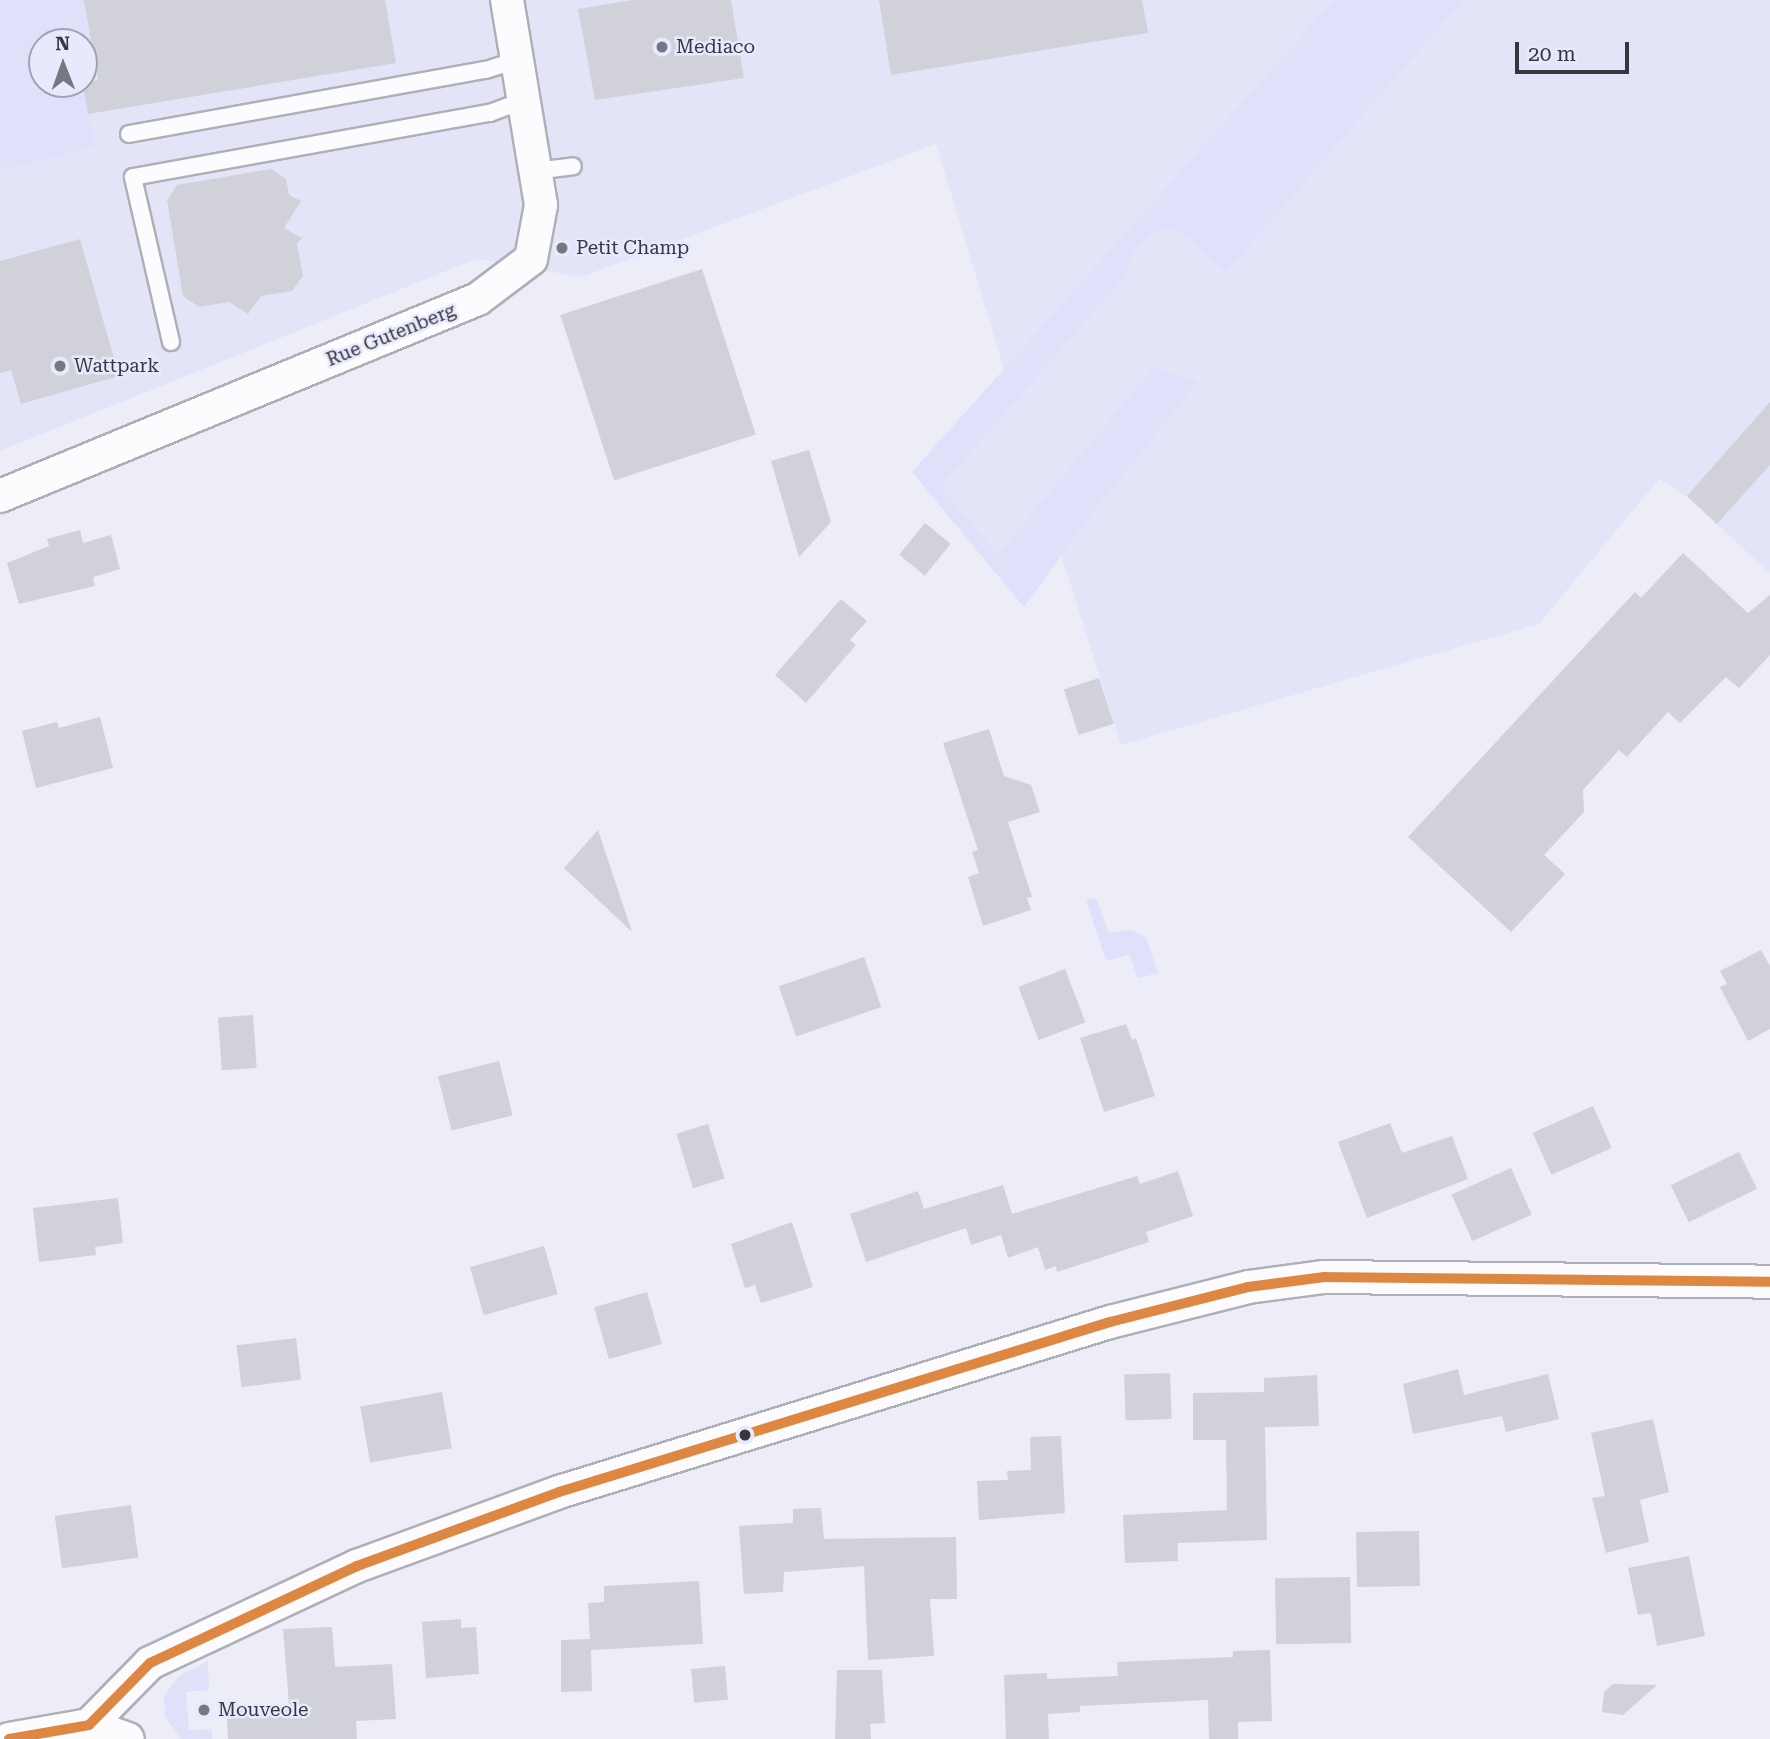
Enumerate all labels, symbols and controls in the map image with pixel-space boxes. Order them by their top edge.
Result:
north arrow [28,28,98,98]
scale bar [1518,28,1632,72]
text: N [55,32,70,55]
place label: Mediaco [676,36,755,58]
marker: Mediaco [654,39,670,55]
text: 20 m [1528,42,1576,66]
place label: Petit Champ [576,237,689,259]
marker: Petit Champ [554,240,570,256]
street label: Rue Gutenberg [323,299,459,371]
place label: Wattpark [74,355,159,377]
marker: Wattpark [52,358,68,374]
unlabelled marker [738,1428,752,1442]
place label: Mouveole [218,1699,309,1721]
marker: Mouveole [196,1702,212,1718]

